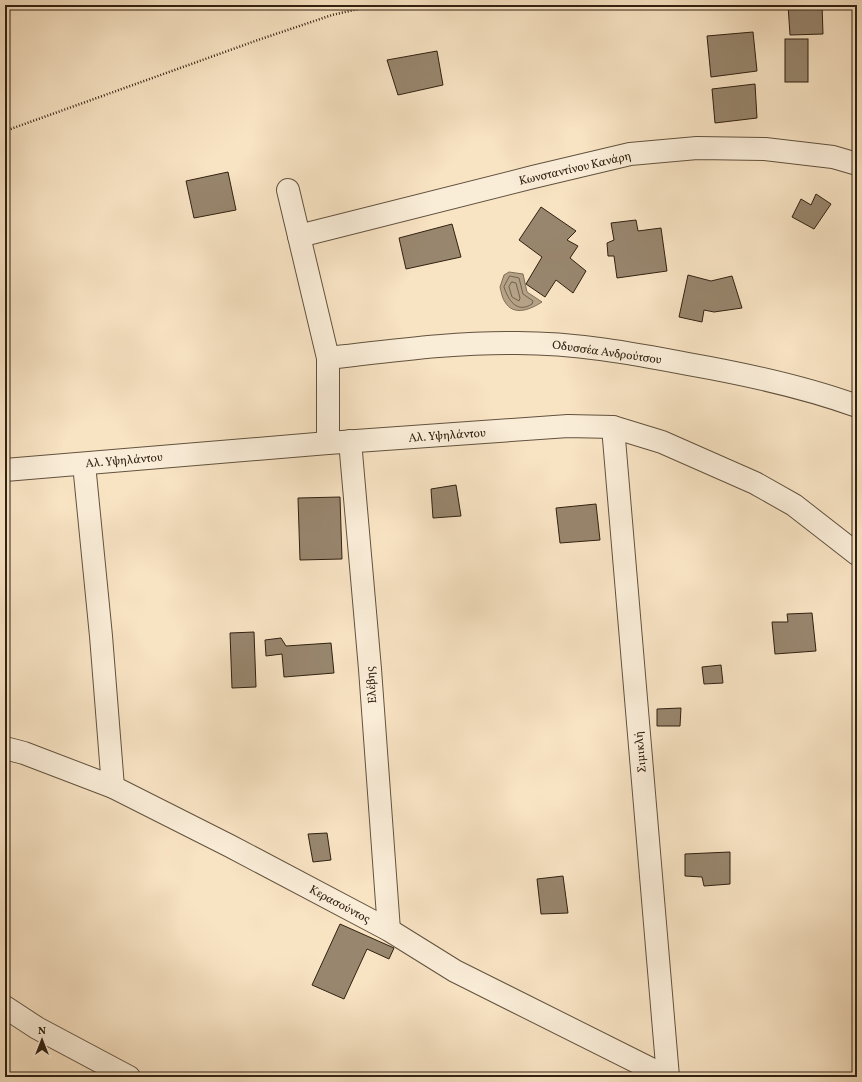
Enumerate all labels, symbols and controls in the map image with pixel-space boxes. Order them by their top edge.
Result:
street label: Κωνσταντίνου Κανάρη [517,148,633,190]
street label: Οδυσσέα Ανδρούτσου [551,337,663,369]
street label: Αλ. Υψηλάντου [408,425,487,447]
street label: Αλ. Υψηλάντου [85,450,164,472]
street label: Ελέβης [363,666,381,704]
street label: Σιμικλή [631,730,651,773]
street label: Κερασούντος [306,882,373,928]
north arrow [22,1020,62,1060]
text: N [38,1024,46,1039]

